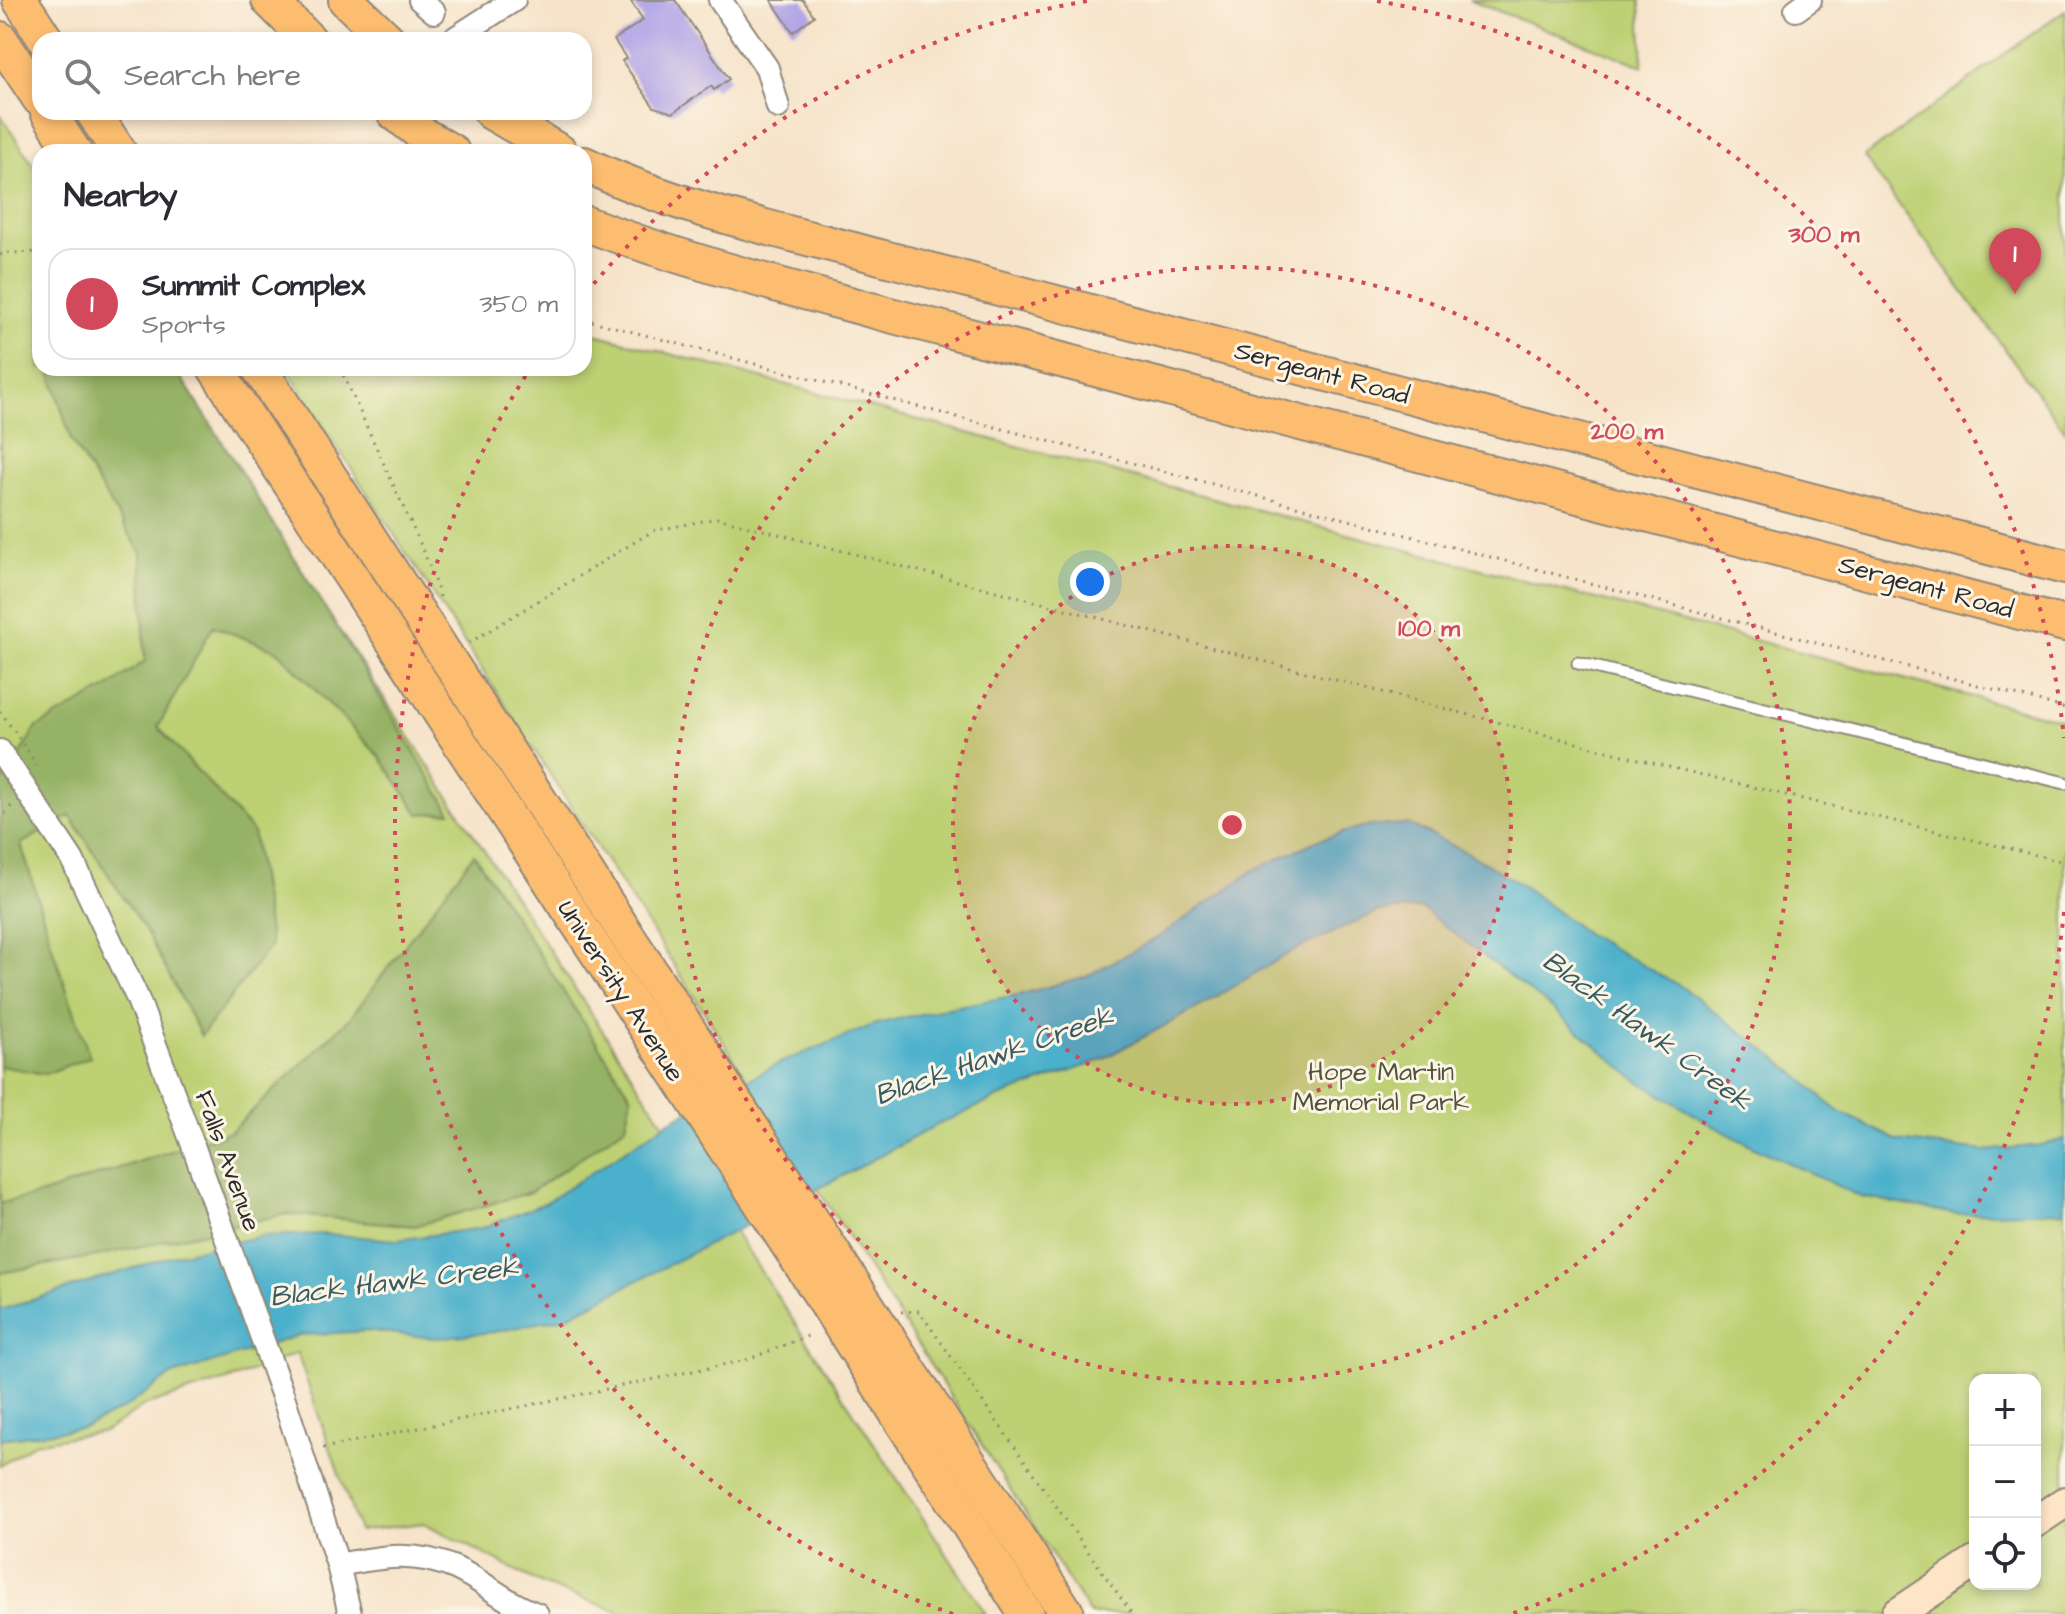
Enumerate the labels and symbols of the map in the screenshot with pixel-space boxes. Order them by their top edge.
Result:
text: 300 m [1788,218,1860,252]
pin: 1 [1989,228,2041,294]
street label: Sergeant Road [1230,332,1413,416]
text: 200 m [1590,415,1663,449]
street label: Sergeant Road [1834,546,2017,630]
your location [1070,562,1110,602]
text: 100 m [1398,612,1460,646]
centre of rings [1218,811,1246,839]
street label: University Avenue [547,893,693,1090]
water label: Black Hawk Creek [1535,942,1760,1121]
water label: Black Hawk Creek [870,997,1119,1115]
park label: Hope Martin Memorial Park [1293,1054,1469,1120]
street label: Falls Avenue [186,1086,270,1236]
water label: Black Hawk Creek [268,1247,521,1317]

